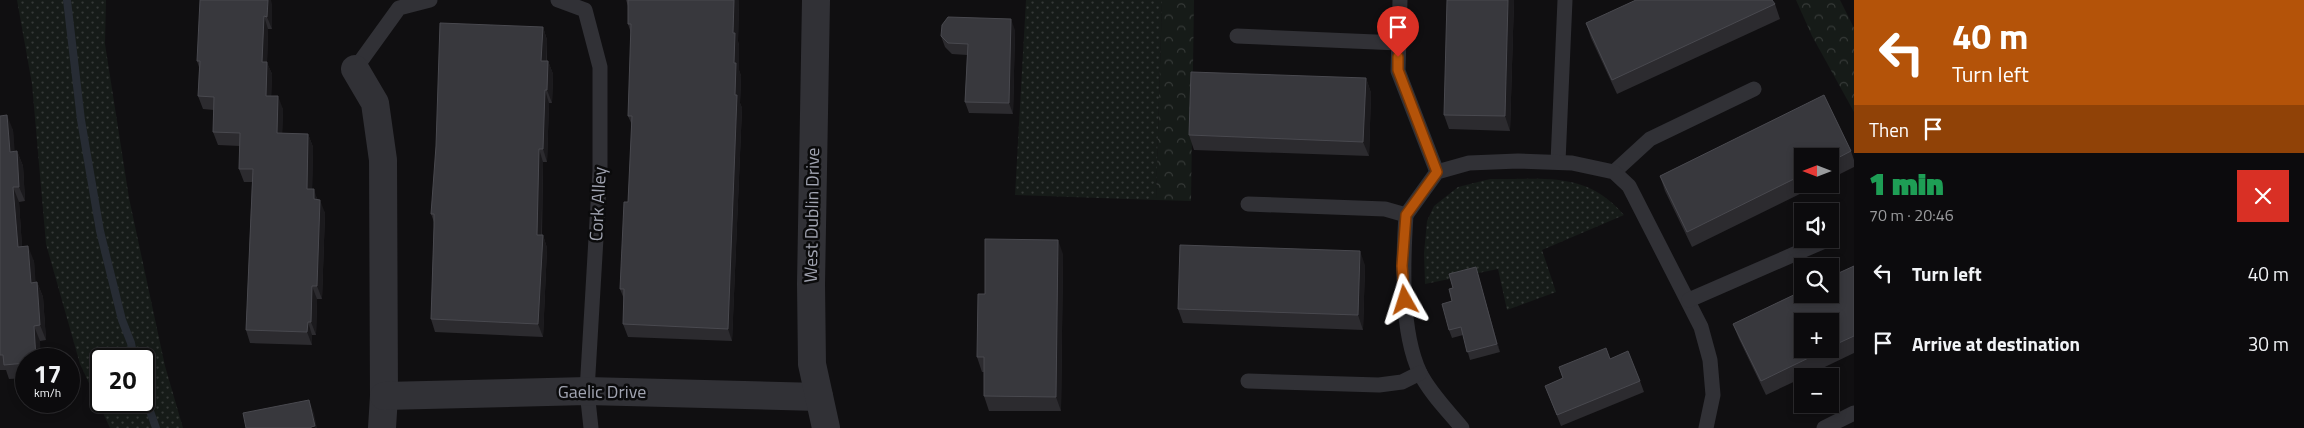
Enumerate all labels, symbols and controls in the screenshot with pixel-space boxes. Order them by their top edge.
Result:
pin [1377,6,1419,57]
text: 40 m [1952,9,2028,63]
icon: arrive [1384,13,1412,41]
icon: left [1869,20,1934,85]
text: Turn left [1952,57,2029,91]
text: Then [1869,115,1909,144]
icon: arrive [1919,115,1947,143]
street label: West Dublin Drive [797,147,826,283]
north arrow [1794,148,1839,192]
map controls [1794,148,1839,413]
text: 1 min [1869,161,1944,207]
street label: Cork Alley [582,166,613,242]
button: close [2237,170,2289,222]
button: sound [1794,203,1839,248]
text: 70 m · 20:46 [1869,203,1954,227]
button: search [1794,258,1839,303]
icon: left [1869,259,1897,287]
text: Turn left [1912,259,1982,288]
text: 40 m [2248,259,2289,288]
position arrow [1378,273,1430,325]
button: + [1794,313,1839,358]
icon: arrive [1869,329,1897,357]
text: Arrive at destination [1912,329,2080,358]
text: 30 m [2248,329,2289,358]
speed limit sign: 20 [90,348,155,413]
text: 17 [33,355,62,393]
button: − [1794,368,1839,413]
street label: Gaelic Drive [558,378,646,405]
text: km/h [34,383,61,402]

